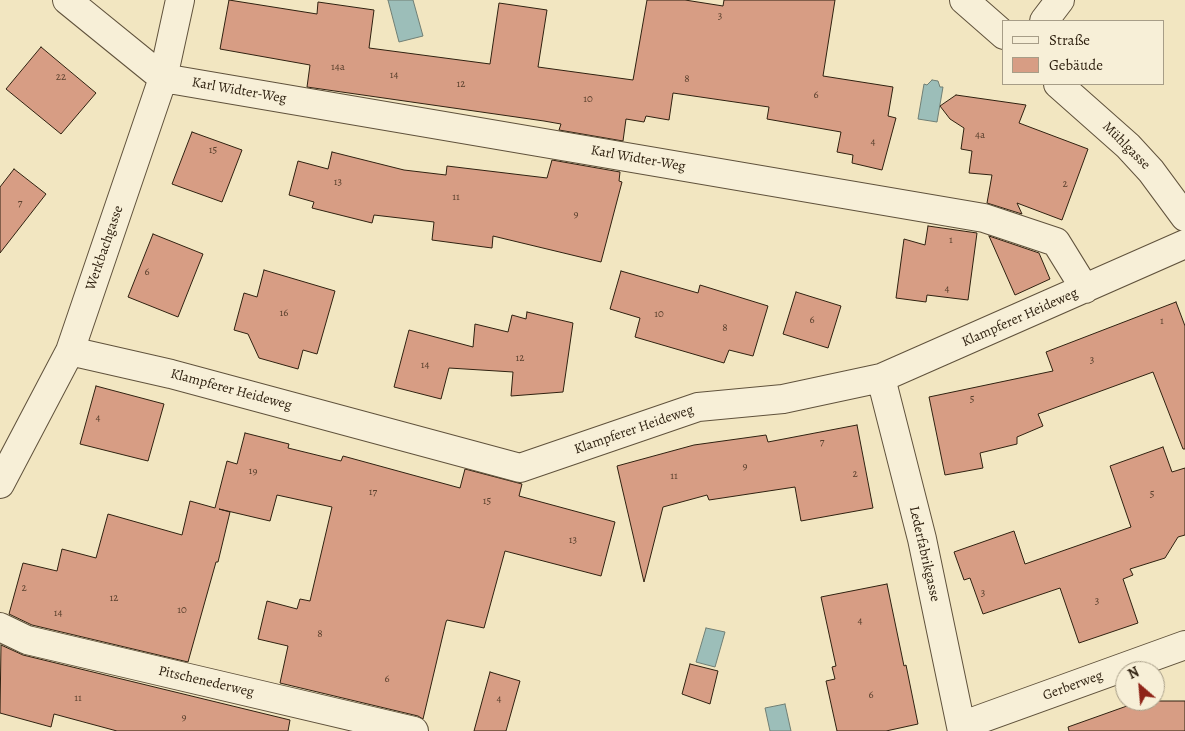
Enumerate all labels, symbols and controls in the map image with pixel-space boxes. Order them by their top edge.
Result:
house number: 3 [718,9,722,23]
legend [1002,20,1165,85]
text: Straße [1049,30,1090,50]
text: Gebäude [1049,55,1103,75]
house number: 14a [331,60,345,74]
house number: 14 [390,68,398,82]
house number: 22 [56,70,66,84]
house number: 8 [684,72,690,86]
street label: Karl Widter-Weg [190,74,288,108]
house number: 12 [457,77,465,91]
house number: 6 [813,88,819,102]
house number: 10 [583,92,593,106]
street label: Mühlgasse [1099,119,1153,173]
house number: 4a [975,128,985,142]
house number: 4 [871,135,875,149]
street label: Karl Widter-Weg [589,142,687,176]
house number: 15 [209,143,217,157]
house number: 13 [334,175,342,189]
house number: 2 [1062,177,1068,191]
house number: 11 [452,190,460,204]
house number: 7 [18,196,22,210]
street label: Werkbachgasse [83,203,127,293]
house number: 9 [573,207,579,221]
house number: 1 [949,233,953,247]
house number: 6 [144,265,150,279]
house number: 4 [945,282,949,296]
street label: Klampferer Heideweg [959,285,1081,351]
house number: 16 [280,306,288,320]
house number: 10 [654,307,664,321]
house number: 6 [809,313,815,327]
house number: 1 [1160,314,1164,328]
house number: 8 [722,321,728,335]
house number: 12 [516,351,524,365]
house number: 3 [1090,353,1094,367]
house number: 14 [421,358,429,372]
street label: Klampferer Heideweg [168,366,294,414]
house number: 5 [970,392,974,406]
street label: Klampferer Heideweg [572,402,696,458]
house number: 4 [96,411,100,425]
house number: 7 [820,435,824,449]
house number: 9 [742,459,748,473]
house number: 19 [249,464,257,478]
house number: 2 [852,467,858,481]
house number: 11 [670,469,678,483]
house number: 17 [369,485,377,499]
house number: 5 [1150,487,1154,501]
house number: 15 [483,494,491,508]
street label: Lederfabrikgasse [905,505,943,603]
house number: 13 [569,533,577,547]
house number: 2 [21,581,27,595]
house number: 3 [981,586,985,600]
house number: 12 [110,591,118,605]
house number: 3 [1095,594,1099,608]
house number: 10 [177,603,187,617]
house number: 14 [54,606,62,620]
house number: 4 [858,614,862,628]
house number: 8 [317,627,323,641]
north arrow [1115,661,1165,711]
text: N [1125,662,1142,684]
street label: Pitschenederweg [157,663,255,701]
street label: Gerberweg [1041,667,1105,705]
house number: 6 [384,672,390,686]
house number: 6 [868,688,874,702]
house number: 11 [74,691,82,705]
house number: 4 [497,692,501,706]
house number: 9 [181,710,187,724]

